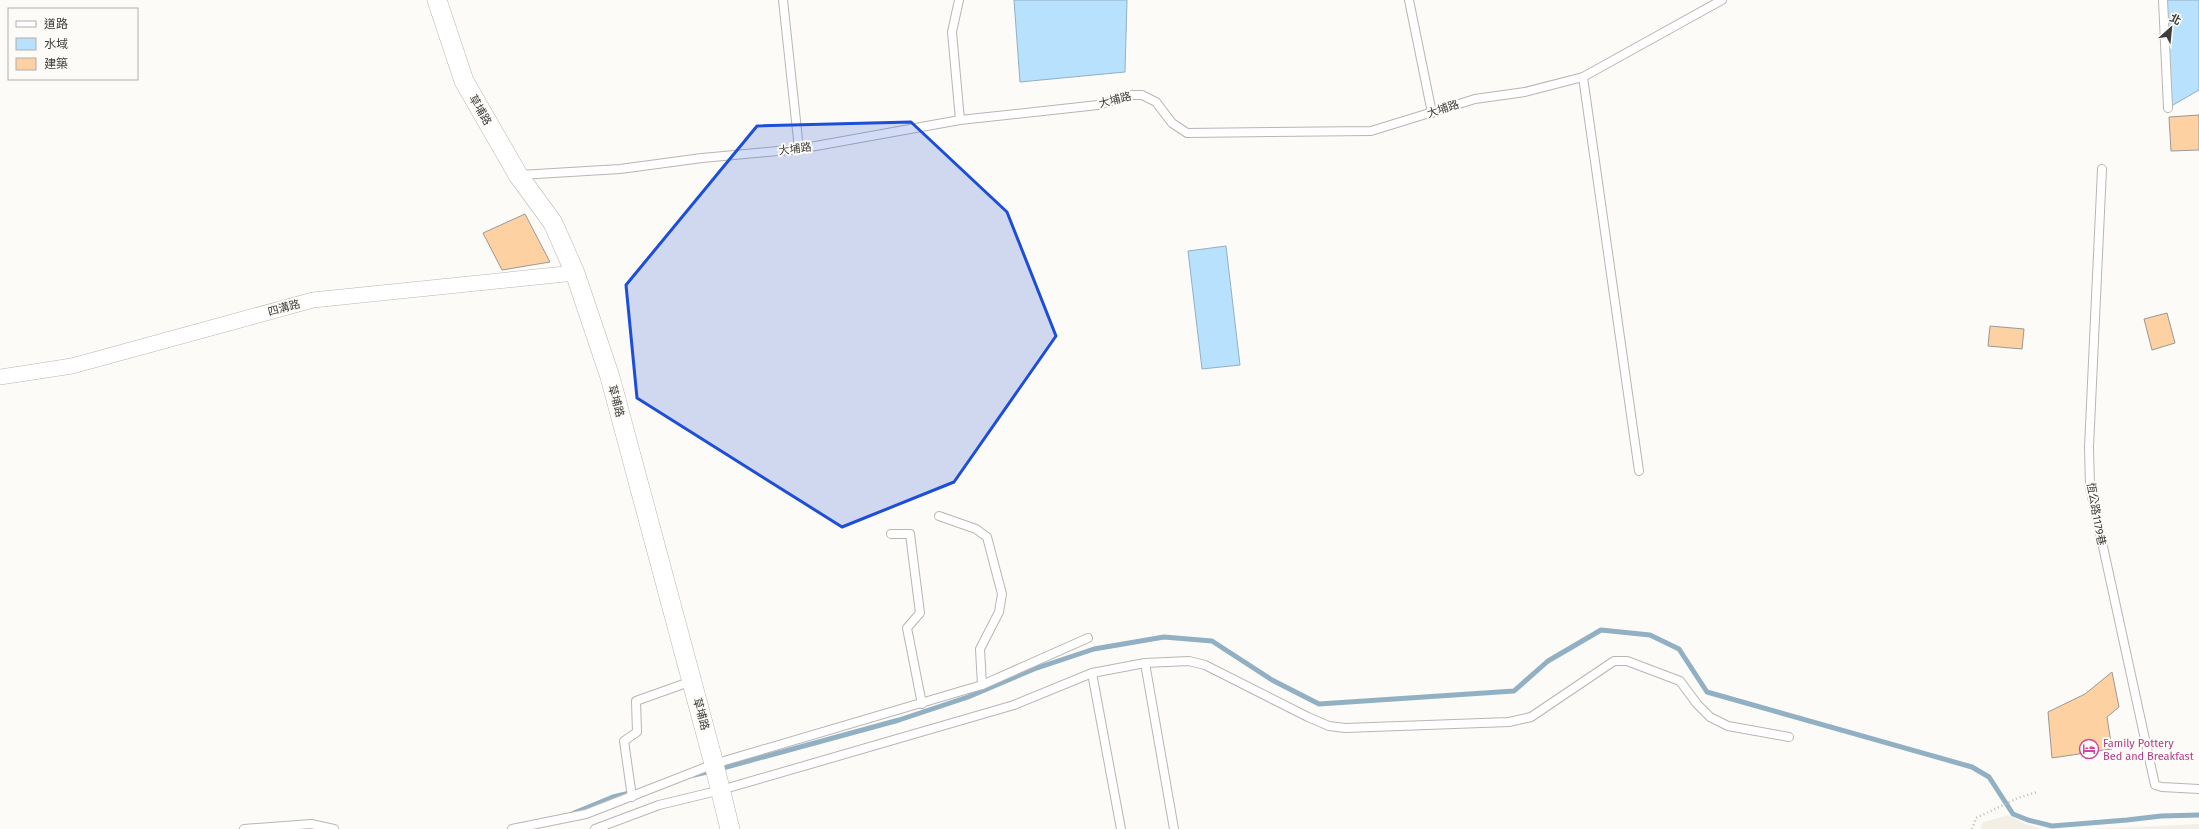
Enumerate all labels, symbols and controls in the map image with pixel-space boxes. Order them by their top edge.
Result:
legend [8,8,138,80]
north arrow [2151,8,2191,48]
text: 北 [2167,11,2183,28]
text: 道路 [44,17,68,31]
text: 水域 [44,37,68,51]
text: 建築 [44,57,68,71]
street label: 大埔路 [1097,90,1133,110]
street label: 草埔路 [466,92,494,128]
street label: 大埔路 [1425,98,1461,120]
street label: 大埔路 [778,141,812,157]
street label: 四溝路 [266,297,302,319]
street label: 草埔路 [605,383,627,419]
street label: 恆公路1179巷 [2084,481,2108,547]
street label: 草埔路 [690,696,712,732]
place label: Family Pottery Bed and Breakfast [2103,737,2194,763]
hotel icon: Family Pottery Bed and Breakfast [2078,738,2100,760]

